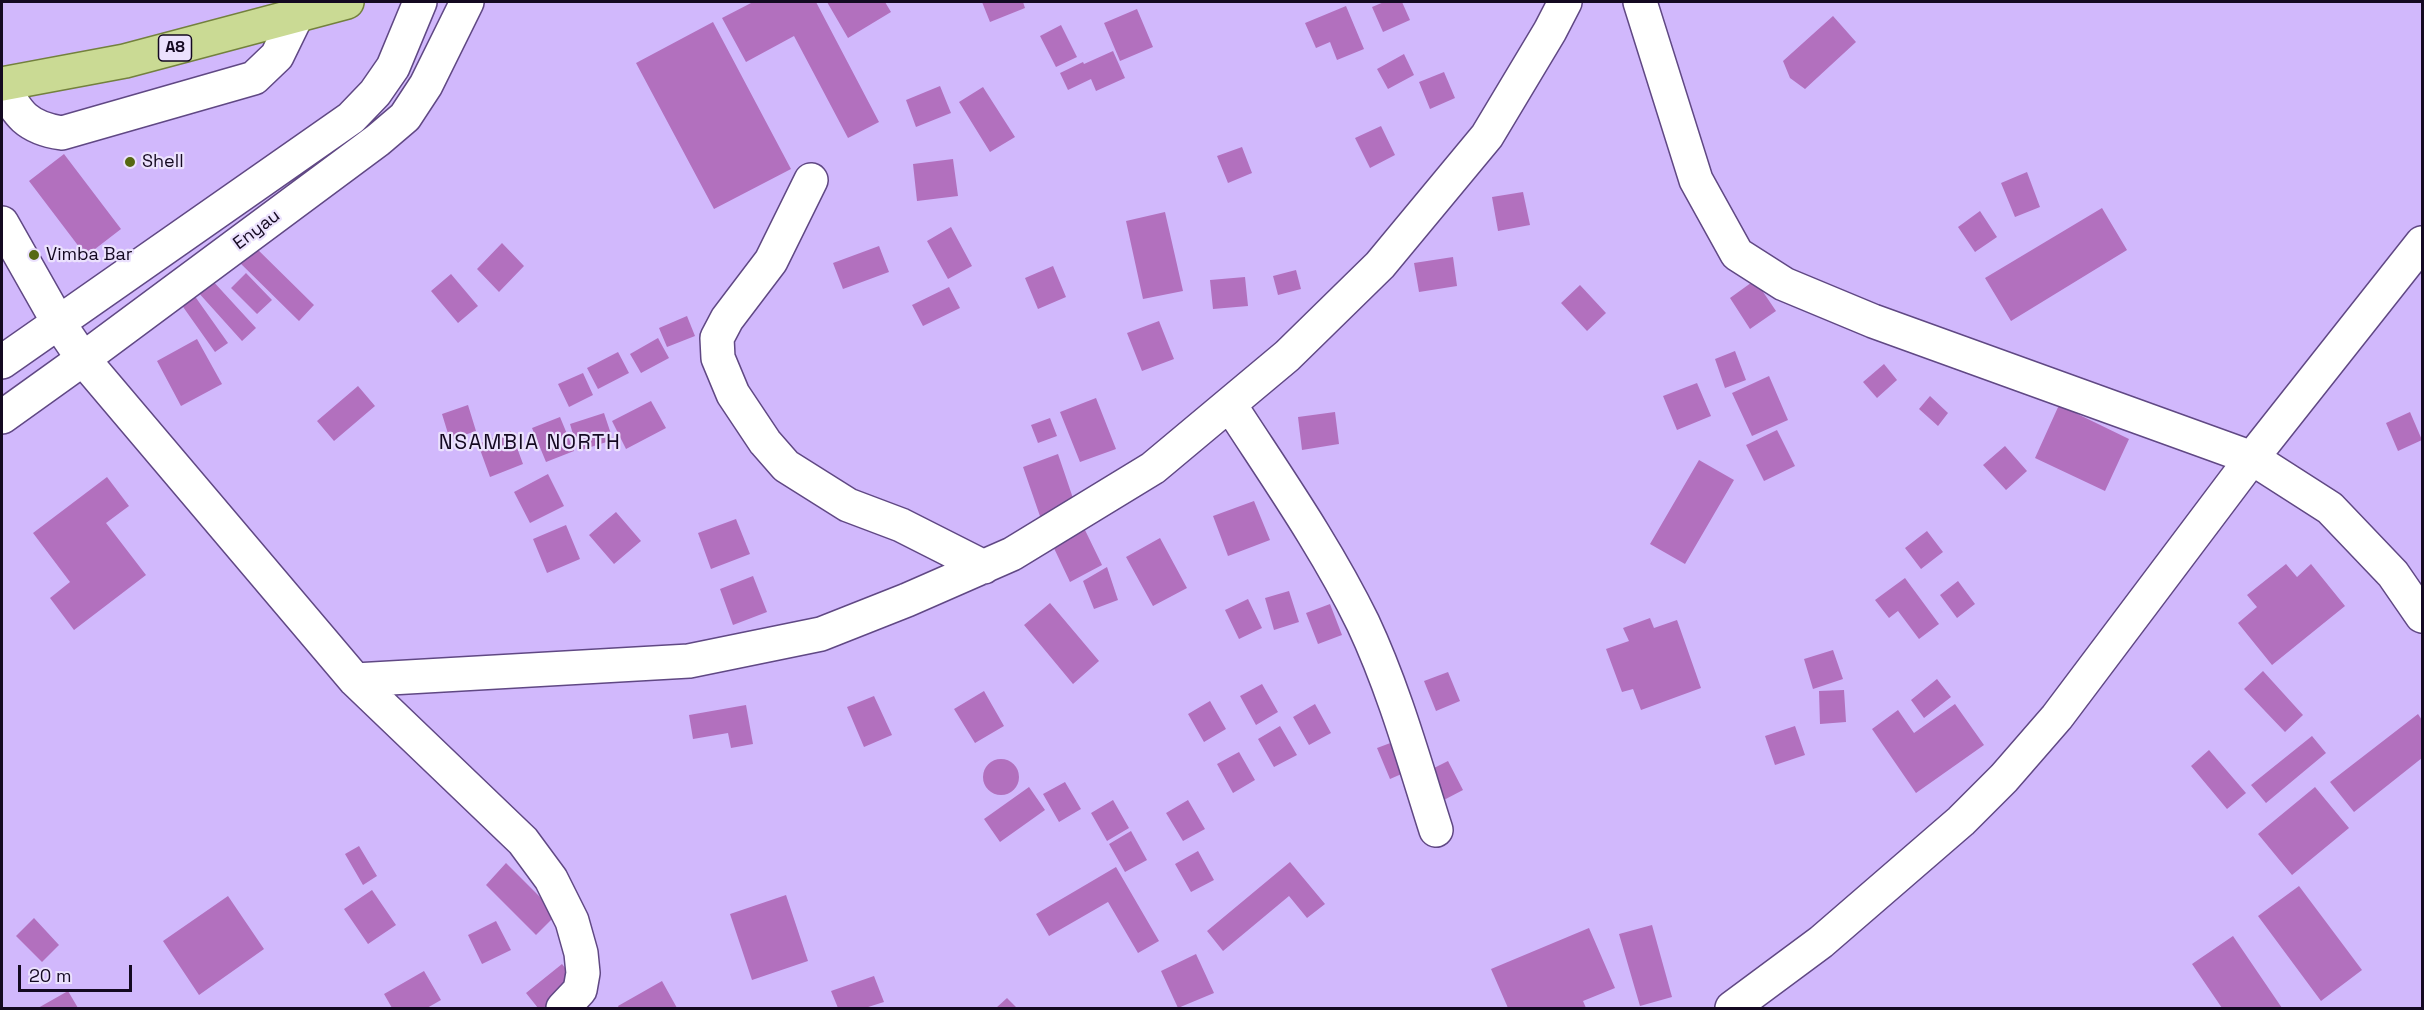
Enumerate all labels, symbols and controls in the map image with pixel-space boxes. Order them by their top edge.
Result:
road number: A8 [158,35,192,61]
place label: Shell [142,151,184,173]
marker: Shell [123,155,137,169]
street label: Enyau [229,205,285,255]
place label: Vimba Bar [46,244,133,266]
marker: Vimba Bar [27,248,41,262]
district label: NSAMBIA NORTH [439,430,621,456]
scale bar [21,953,135,991]
text: 20 m [29,964,72,987]

